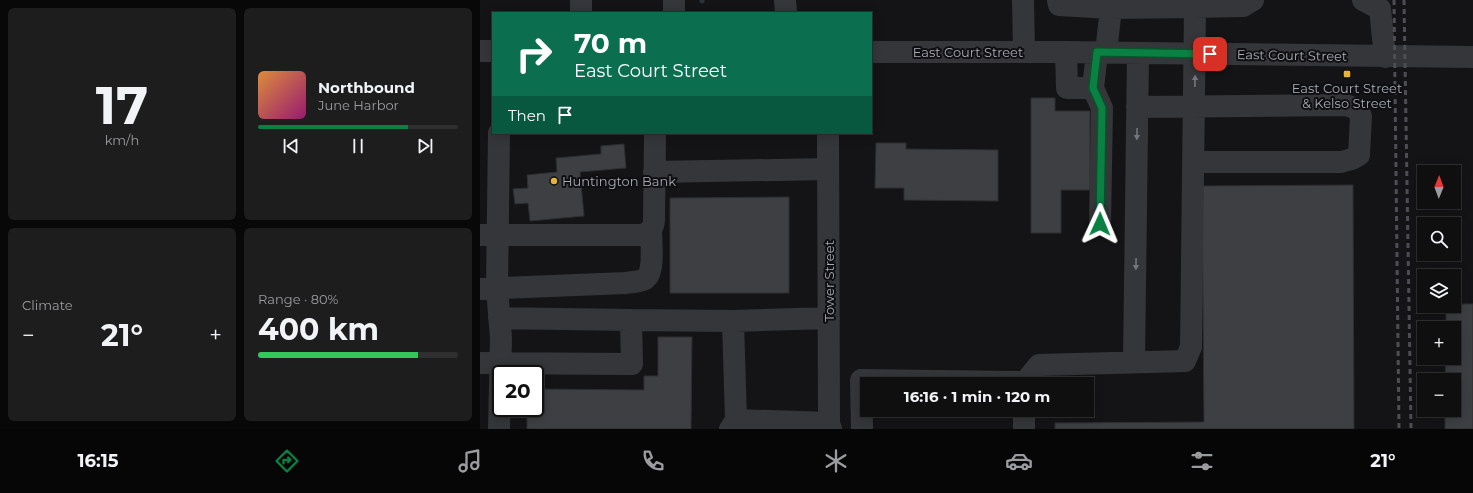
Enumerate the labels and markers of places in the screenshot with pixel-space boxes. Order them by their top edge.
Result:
pin [1193,37,1227,71]
marker: East Court Street & Kelso Street [1342,69,1352,79]
place label: East Court Street & Kelso Street [1292,80,1402,111]
place label: Huntington Bank [562,173,676,189]
marker: Huntington Bank [549,176,559,186]

